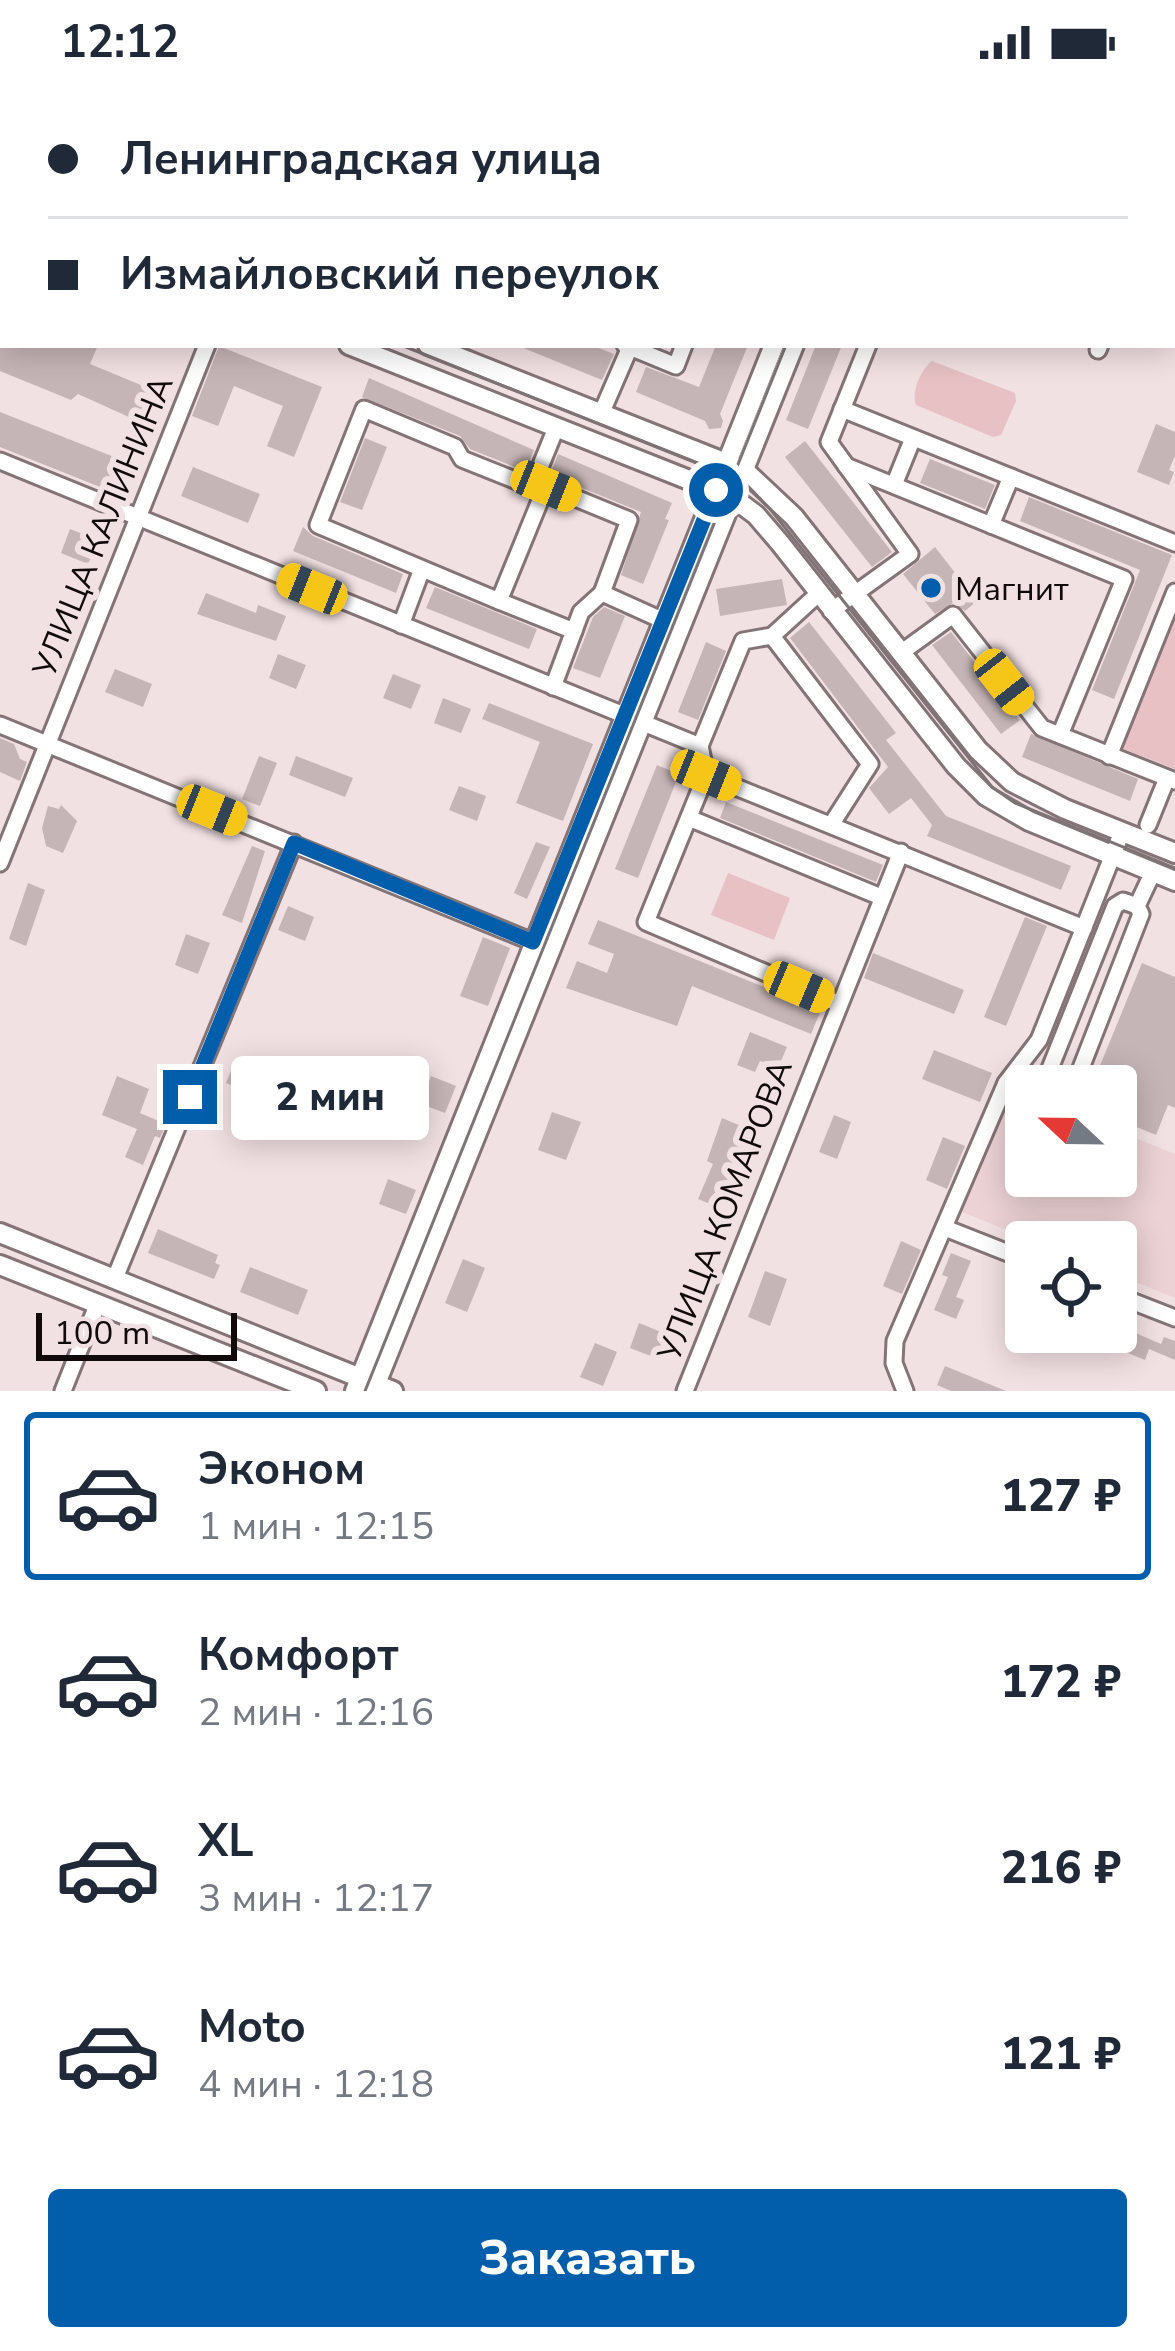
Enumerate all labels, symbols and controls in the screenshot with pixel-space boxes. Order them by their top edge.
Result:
text: 12:12 [60,12,179,73]
text: Ленинградская улица [120,129,602,190]
text: Измайловский переулок [120,244,659,305]
street label: УЛИЦА КАЛИНИНА [22,369,184,685]
car [506,456,586,516]
route start [689,463,743,517]
car [272,559,352,619]
place label: Магнит [955,567,1069,612]
marker: Магнит [918,575,944,601]
car [968,643,1040,721]
car [666,745,746,805]
car [172,780,252,840]
car [759,956,839,1018]
street label: УЛИЦА КОМАРОВА [647,1053,804,1369]
callout: 2 мин [232,1055,430,1139]
north arrow [1005,1065,1137,1197]
map controls [1005,1065,1137,1353]
route end [163,1070,217,1124]
text: 2 мин [275,1071,385,1124]
button: locate [1005,1221,1137,1353]
scale bar [36,1307,237,1360]
text: 100 m [54,1311,150,1356]
text: Эконом [198,1439,365,1500]
icon: car [54,1442,162,1550]
text: 127 ₽ [1000,1466,1121,1527]
text: 1 мин · 12:15 [198,1500,434,1553]
text: Комфорт [198,1625,399,1686]
icon: car [54,1628,162,1736]
text: 172 ₽ [1000,1652,1121,1713]
text: 2 мин · 12:16 [198,1686,434,1739]
text: XL [198,1811,254,1872]
icon: car [54,1814,162,1922]
text: 216 ₽ [1000,1838,1121,1899]
text: 3 мин · 12:17 [198,1872,434,1925]
text: Moto [198,1997,306,2058]
icon: car [54,2000,162,2108]
text: 121 ₽ [1000,2024,1121,2085]
text: 4 мин · 12:18 [198,2058,434,2111]
button: Заказать [48,2189,1127,2327]

